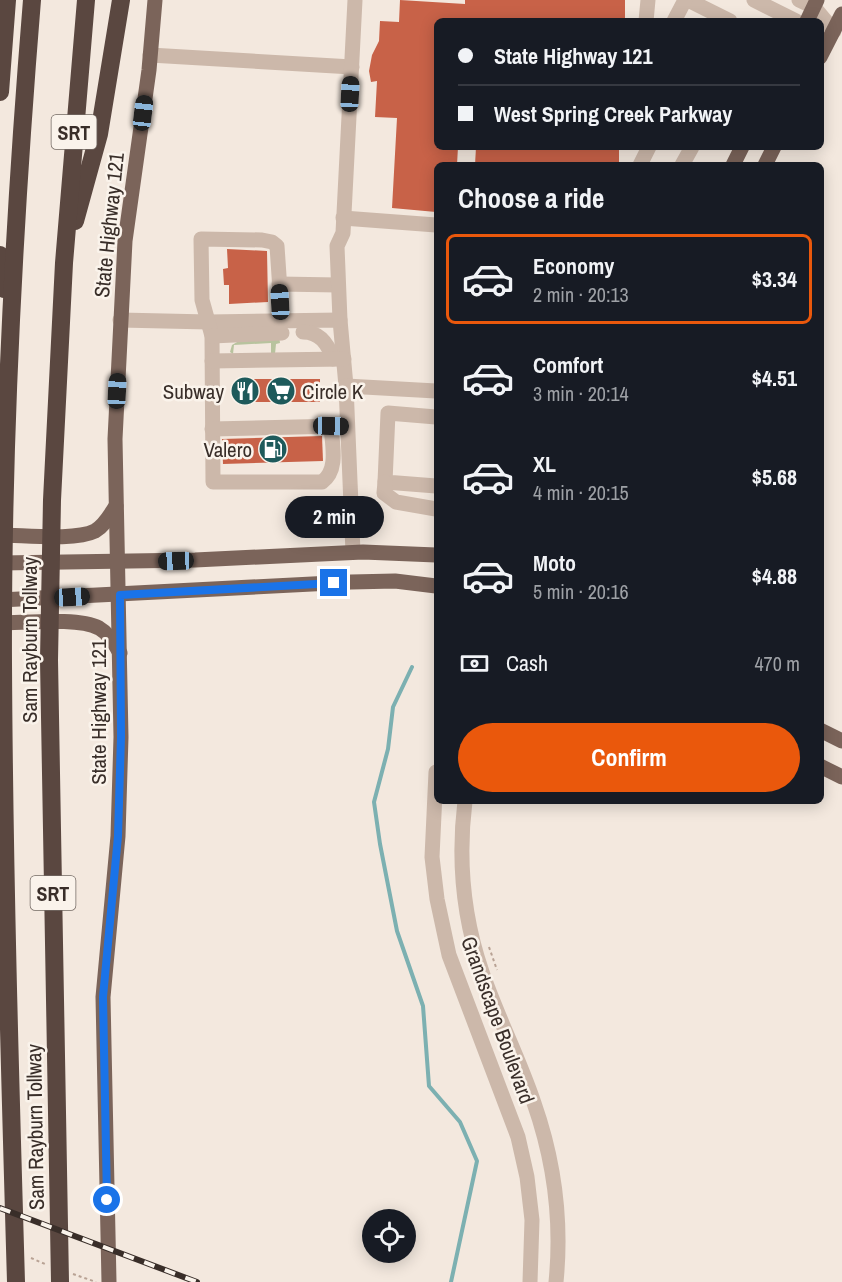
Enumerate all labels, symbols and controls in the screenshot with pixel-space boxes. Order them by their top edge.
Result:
text: State Highway 121 [494,41,652,71]
car [340,76,360,112]
car [132,94,154,132]
text: West Spring Creek Parkway [494,99,732,129]
road number: SRT [52,115,97,149]
street label: State Highway 121 [87,151,131,299]
text: Choose a ride [458,180,604,216]
text: Economy [533,251,614,281]
icon: car [461,252,515,306]
text: $3.34 [752,264,797,294]
text: 2 min · 20:13 [533,281,629,308]
car [270,284,290,320]
text: Comfort [533,350,603,380]
icon: car [461,351,515,405]
text: $4.51 [752,363,797,393]
car [107,373,127,409]
restaurant icon: Subway [229,375,261,407]
supermarket icon: Circle K [265,375,297,407]
place label: Subway [163,377,224,406]
place label: Circle K [302,377,364,406]
text: 3 min · 20:14 [533,380,629,407]
car [313,417,349,435]
fuel station icon: Valero [257,433,289,465]
place label: Valero [203,435,252,464]
text: XL [533,449,556,479]
icon: car [461,450,515,504]
text: $5.68 [752,462,797,492]
text: 4 min · 20:15 [533,479,629,506]
callout: 2 min [284,496,384,538]
text: 2 min [313,503,356,530]
text: Moto [533,548,576,578]
icon: car [461,549,515,603]
car [158,551,194,571]
street label: Sam Rayburn Tollway [15,557,44,723]
text: $4.88 [752,561,797,591]
route end [320,569,347,596]
text: 5 min · 20:16 [533,578,629,605]
car [54,587,90,607]
street label: State Highway 121 [84,639,113,785]
icon: cash [458,647,491,680]
text: Cash [506,648,548,678]
text: 470 m [754,650,800,677]
button: Confirm [458,723,800,792]
road number: SRT [31,876,76,910]
street label: Grandscape Boulevard [454,932,542,1108]
street label: Sam Rayburn Tollway [19,1043,51,1210]
route start [93,1186,120,1213]
map controls [362,1209,416,1263]
button: locate [362,1209,416,1263]

